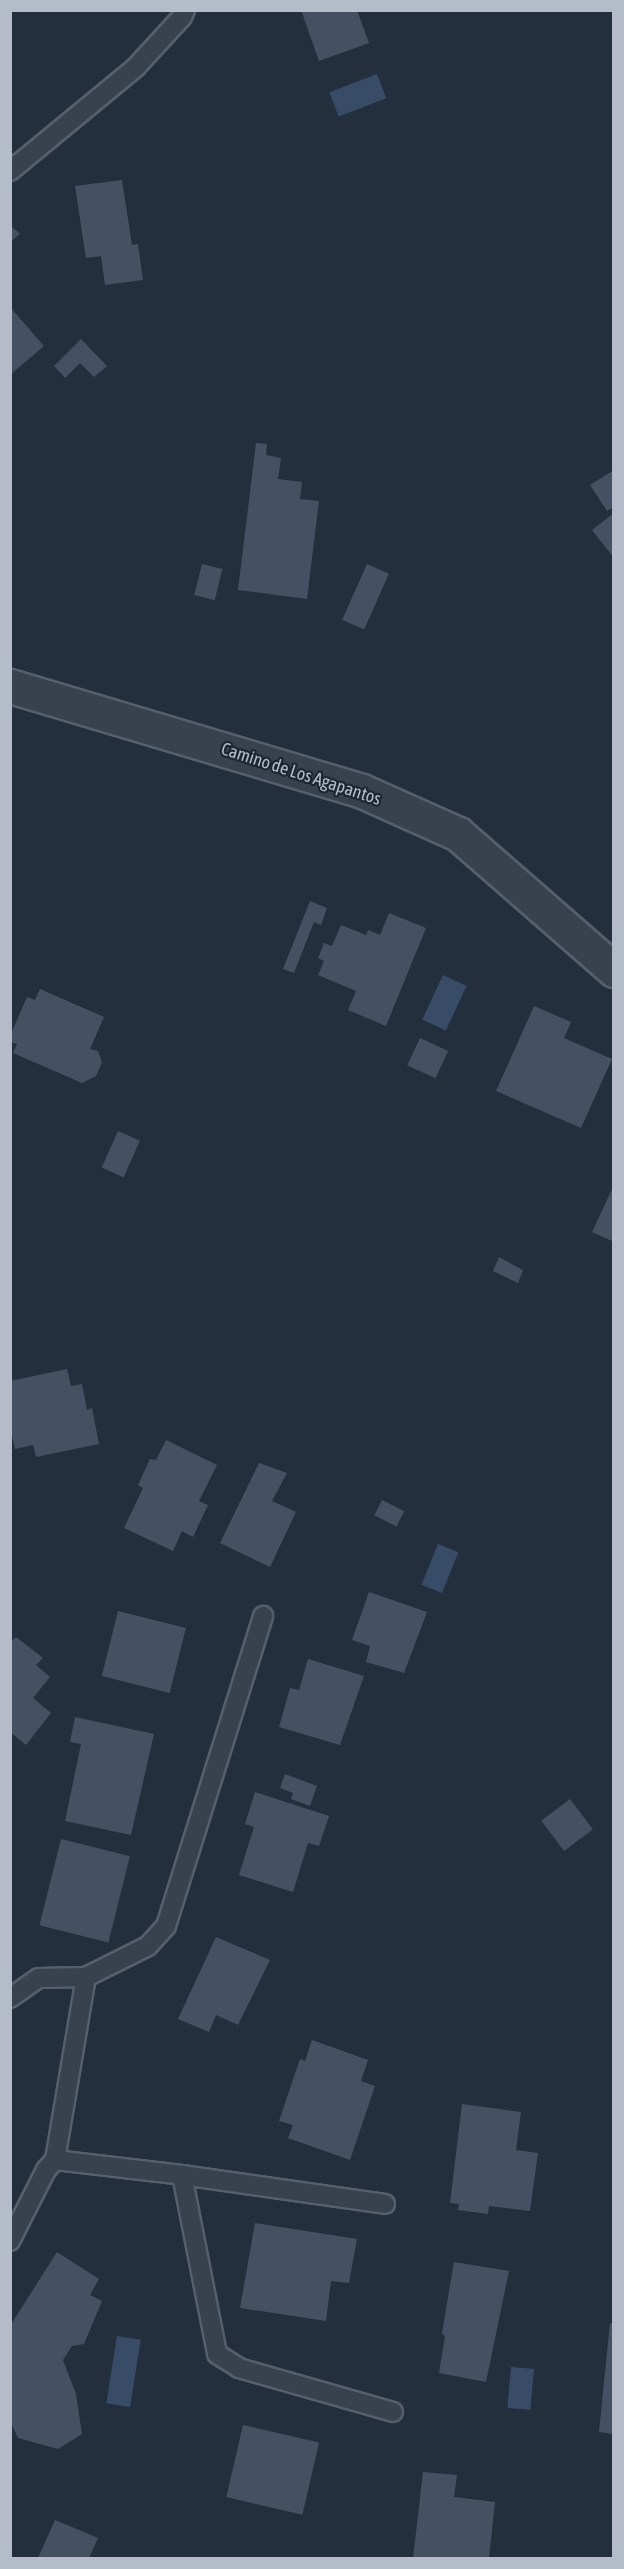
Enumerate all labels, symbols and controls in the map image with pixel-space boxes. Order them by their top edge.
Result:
street label: Camino de Los Agapantos [218,738,384,810]

